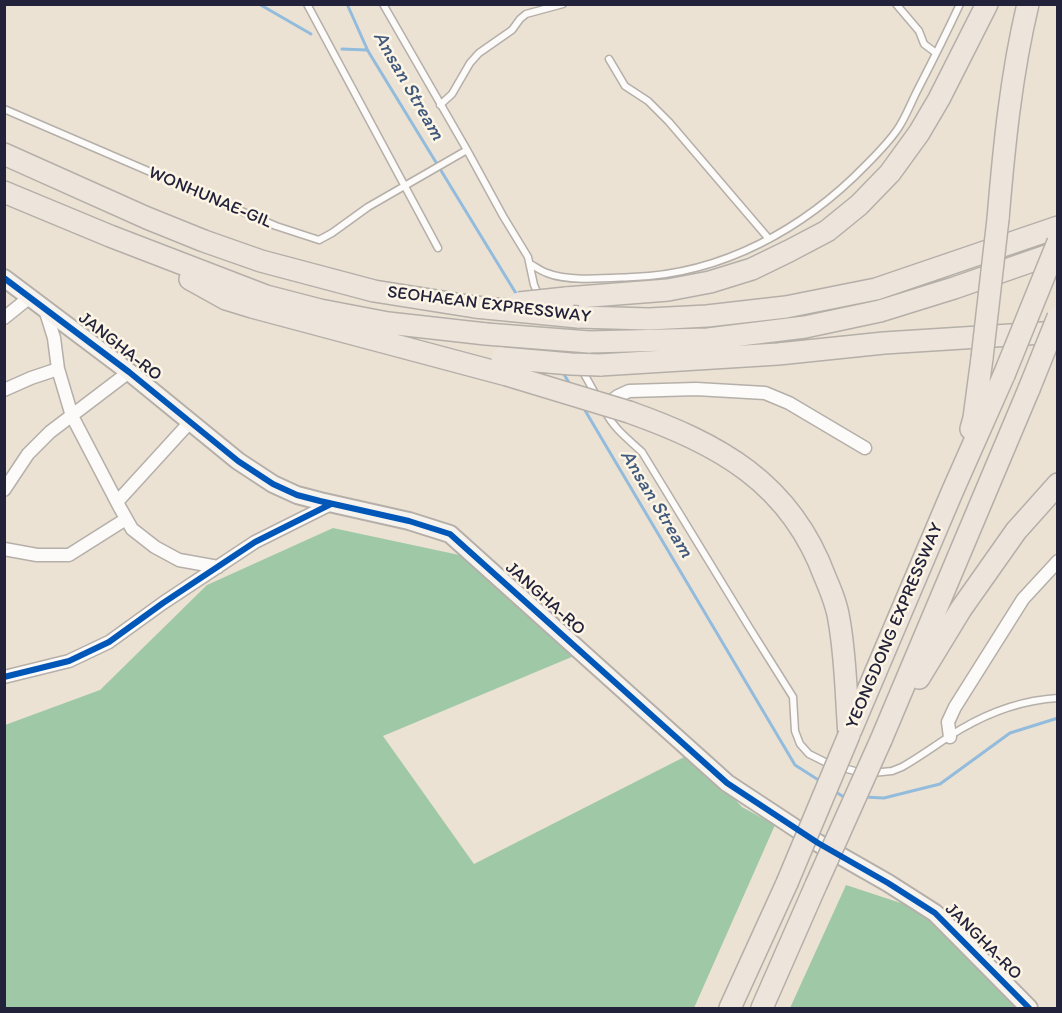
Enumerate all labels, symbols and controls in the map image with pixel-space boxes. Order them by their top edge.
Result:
water label: Ansan Stream [367,27,449,145]
street label: WONHUNAE-GIL [145,162,275,234]
street label: SEOHAEAN EXPRESSWAY [386,282,592,328]
street label: JANGHA-RO [74,308,166,386]
water label: Ansan Stream [614,446,698,562]
street label: YEONGDONG EXPRESSWAY [842,520,948,732]
street label: JANGHA-RO [501,558,589,640]
street label: JANGHA-RO [940,899,1026,985]

